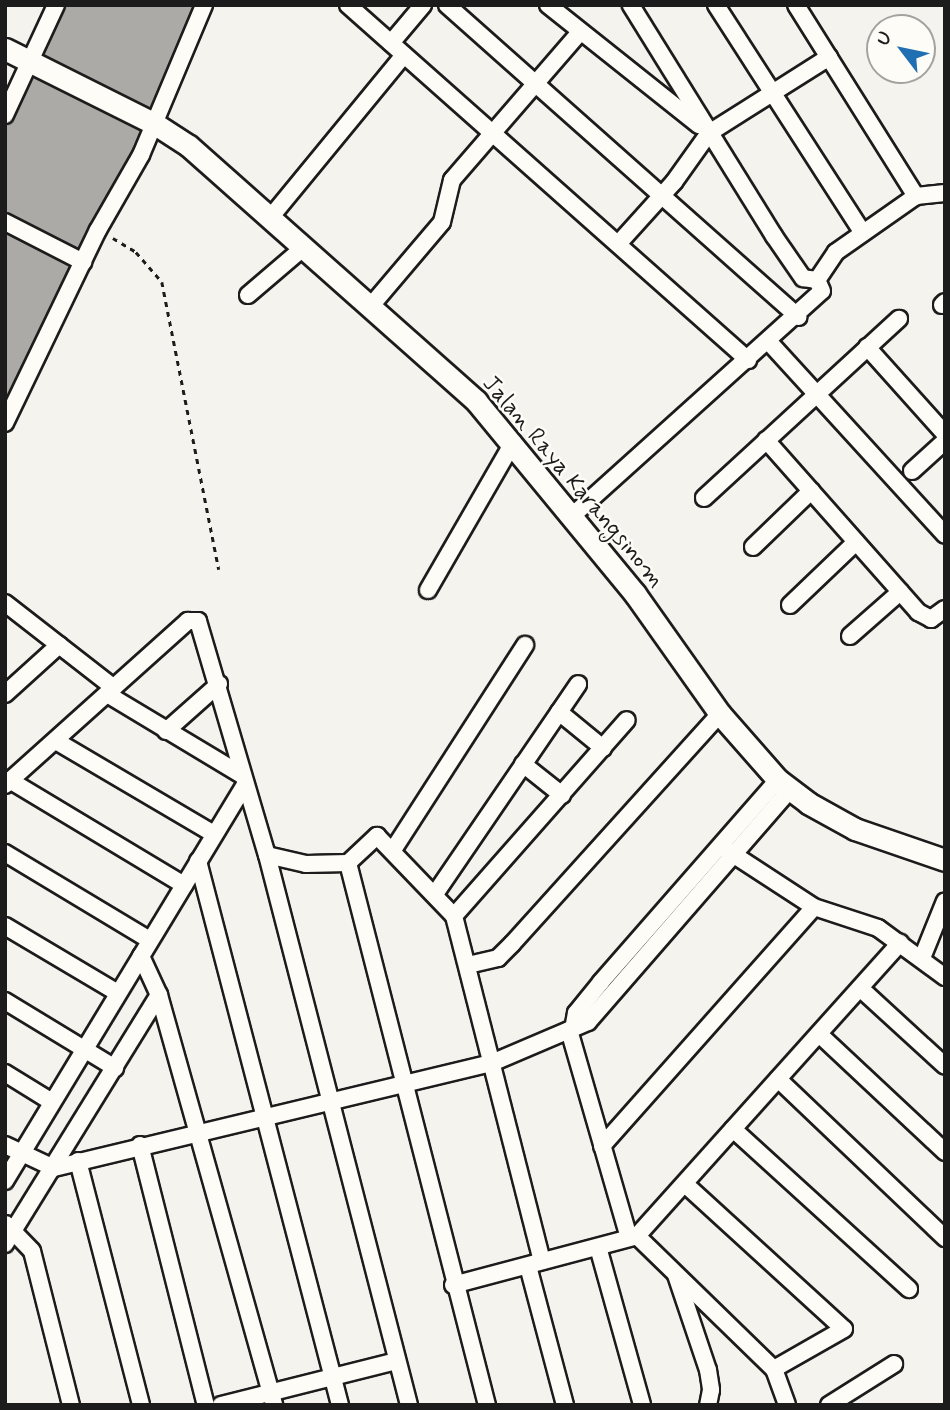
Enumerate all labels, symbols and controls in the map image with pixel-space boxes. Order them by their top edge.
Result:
north arrow [866,14,936,84]
text: U [871,27,898,51]
street label: Jalan Raya Karangsinom [476,370,670,594]

